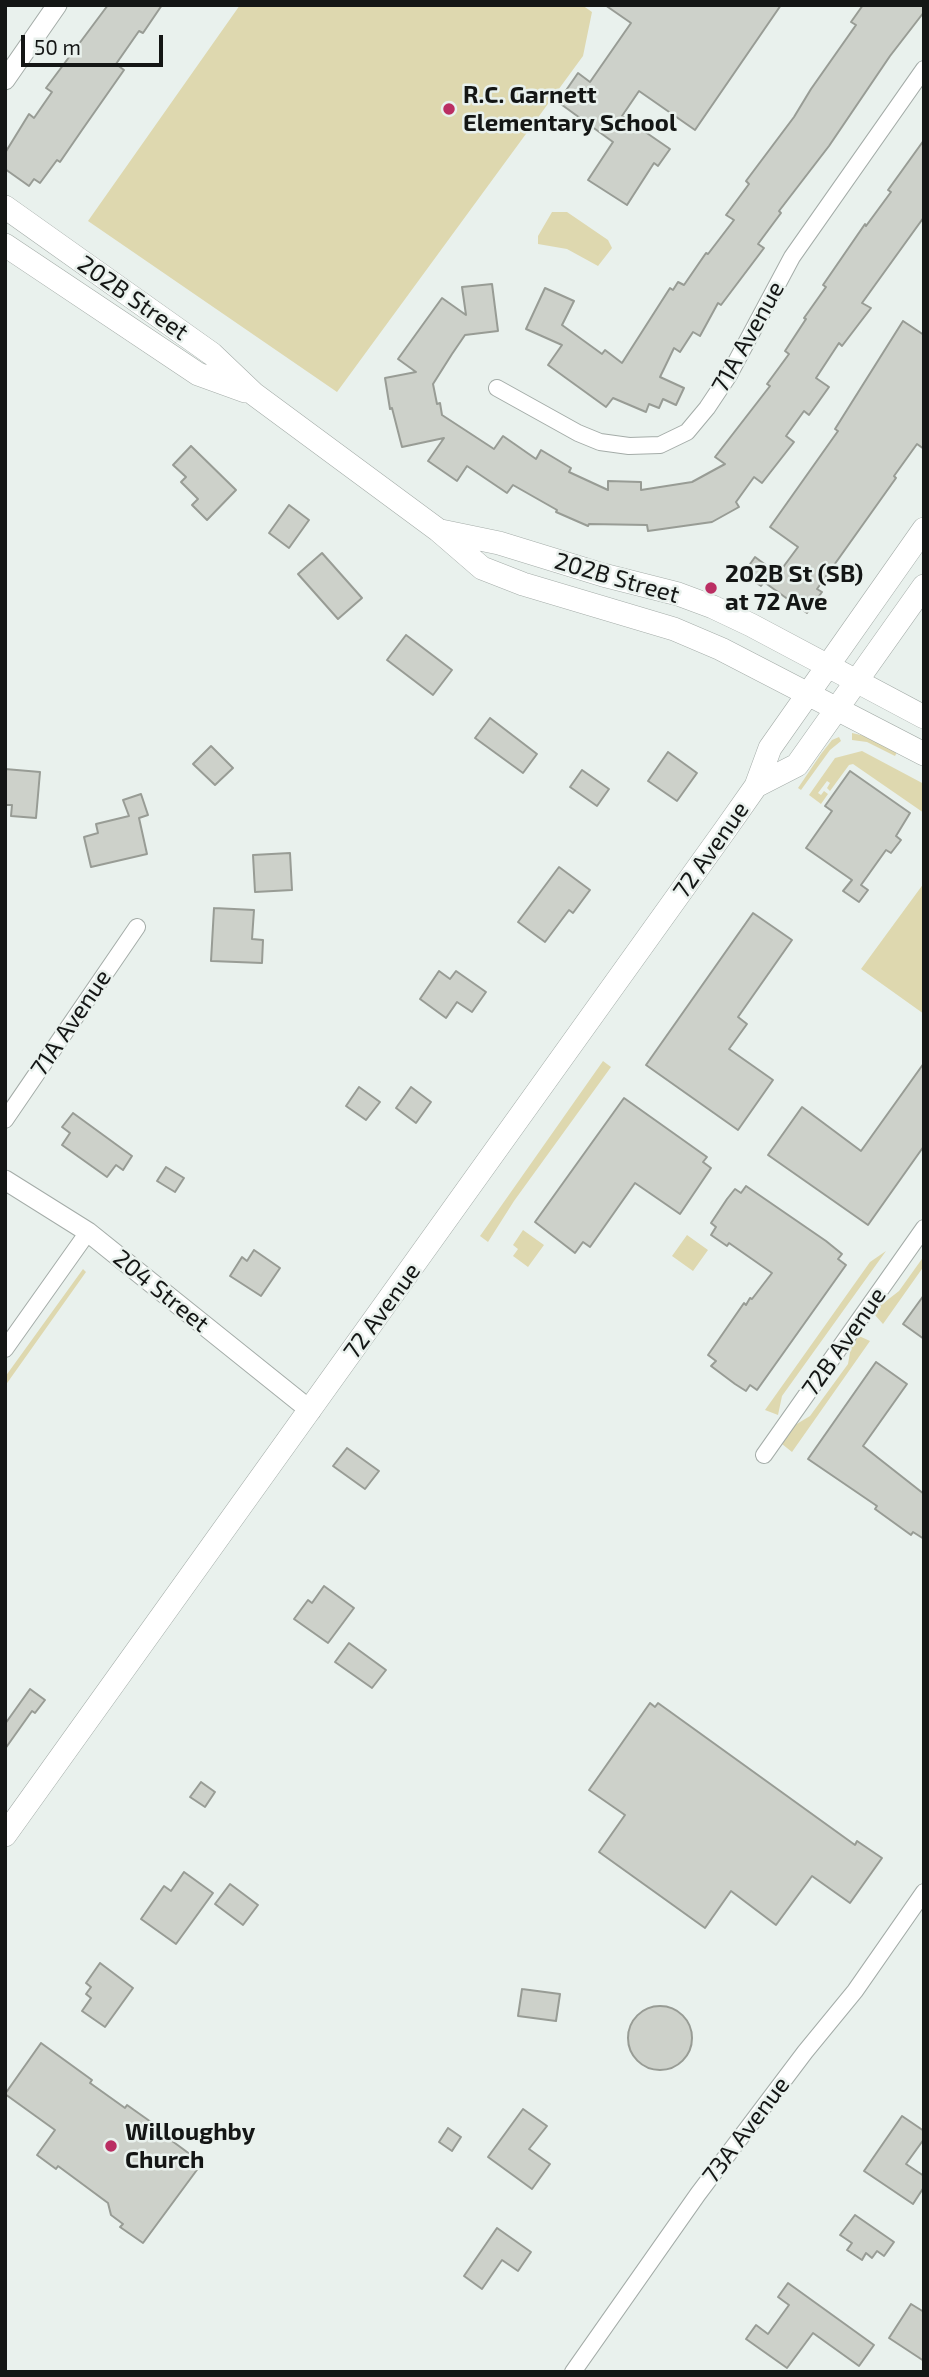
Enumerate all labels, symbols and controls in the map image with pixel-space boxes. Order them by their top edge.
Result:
scale bar [24,21,166,65]
text: 50 m [34,34,81,59]
place label: R.C. Garnett Elementary School [463,81,677,137]
marker: R.C. Garnett Elementary School [441,101,457,117]
street label: 202B Street [72,249,194,347]
street label: 71A Avenue [706,276,790,398]
street label: 202B Street [551,546,683,610]
place label: 202B St (SB) at 72 Ave [725,560,863,616]
marker: 202B St (SB) at 72 Ave [703,580,719,596]
street label: 72 Avenue [667,796,755,904]
street label: 71A Avenue [25,964,117,1082]
street label: 204 Street [107,1244,215,1338]
street label: 72 Avenue [338,1257,426,1365]
street label: 72B Avenue [796,1282,892,1402]
street label: 73A Avenue [696,2071,796,2189]
place label: Willoughby Church [125,2118,255,2174]
marker: Willoughby Church [103,2138,119,2154]

